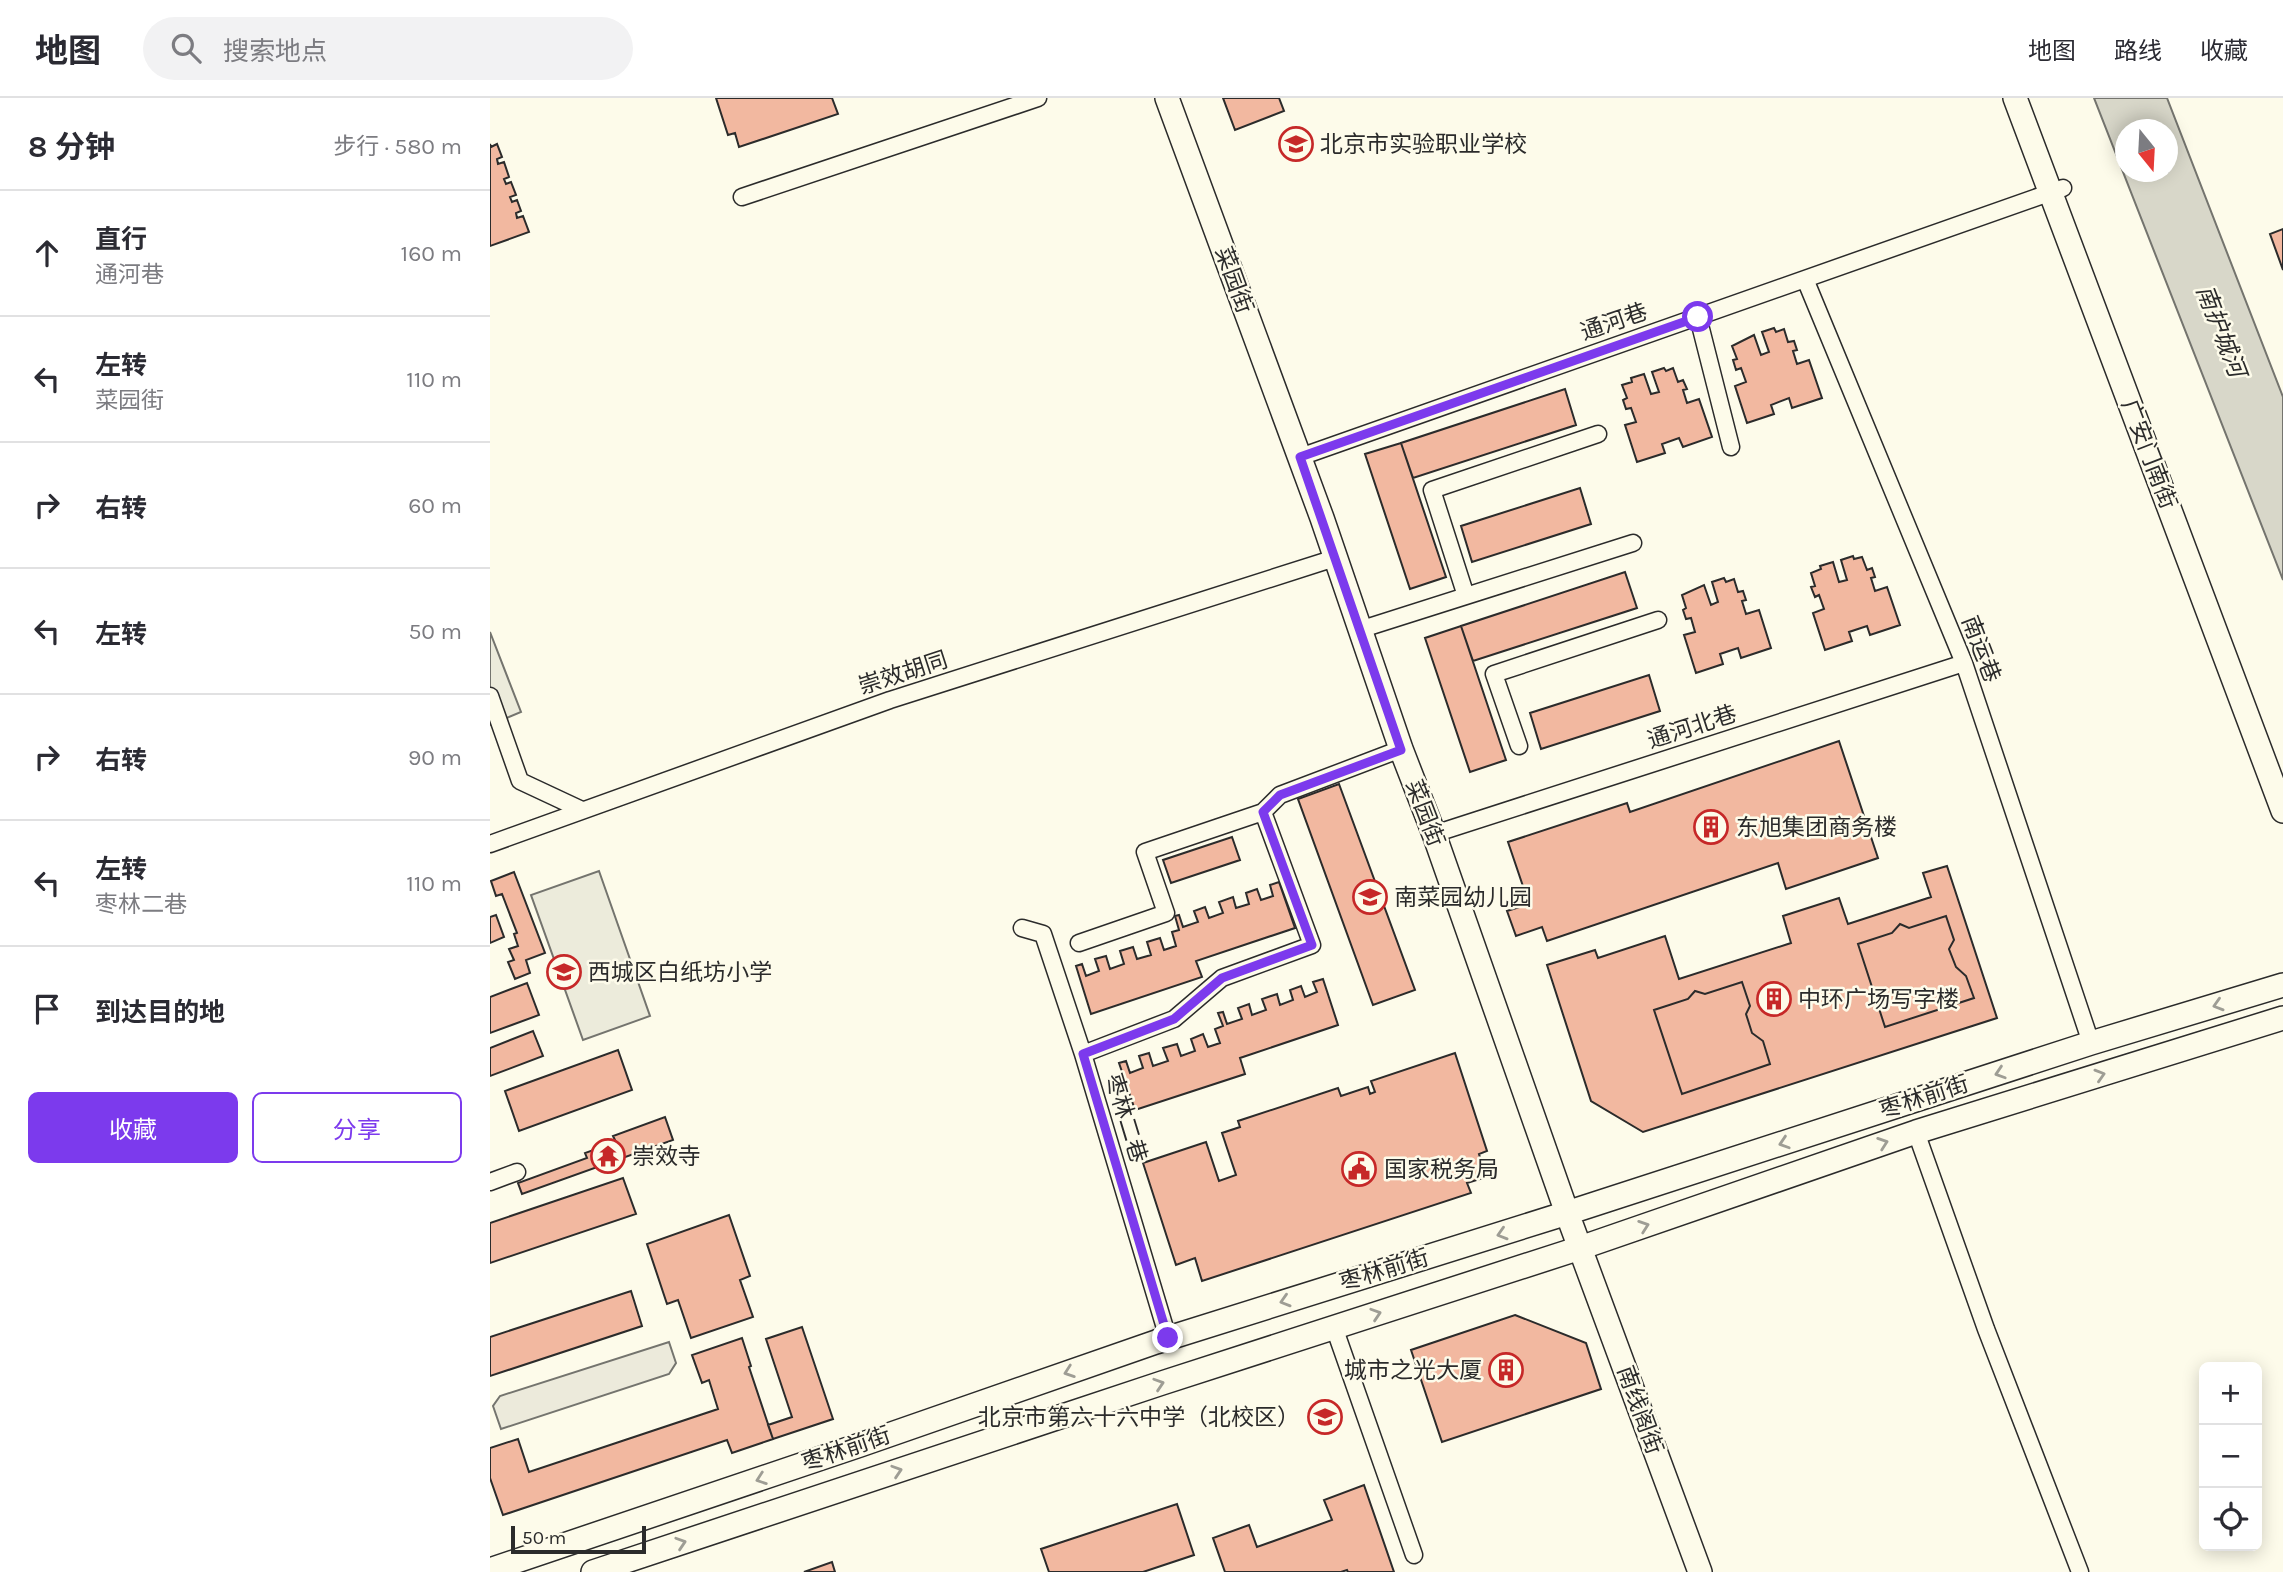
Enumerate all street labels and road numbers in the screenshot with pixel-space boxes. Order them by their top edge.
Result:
street label: 菜园街 [1210,243,1258,317]
street label: 通河巷 [1577,298,1651,346]
street label: 广安门南街 [2116,395,2182,513]
street label: 南运巷 [1956,612,2006,686]
street label: 崇效胡同 [855,646,951,700]
street label: 通河北巷 [1644,700,1740,754]
street label: 菜园街 [1400,776,1450,850]
street label: 枣林二巷 [1100,1070,1152,1166]
street label: 枣林前街 [1876,1070,1972,1124]
street label: 枣林前街 [1336,1244,1432,1296]
street label: 南线阁街 [1612,1362,1668,1458]
street label: 枣林前街 [798,1421,894,1477]

